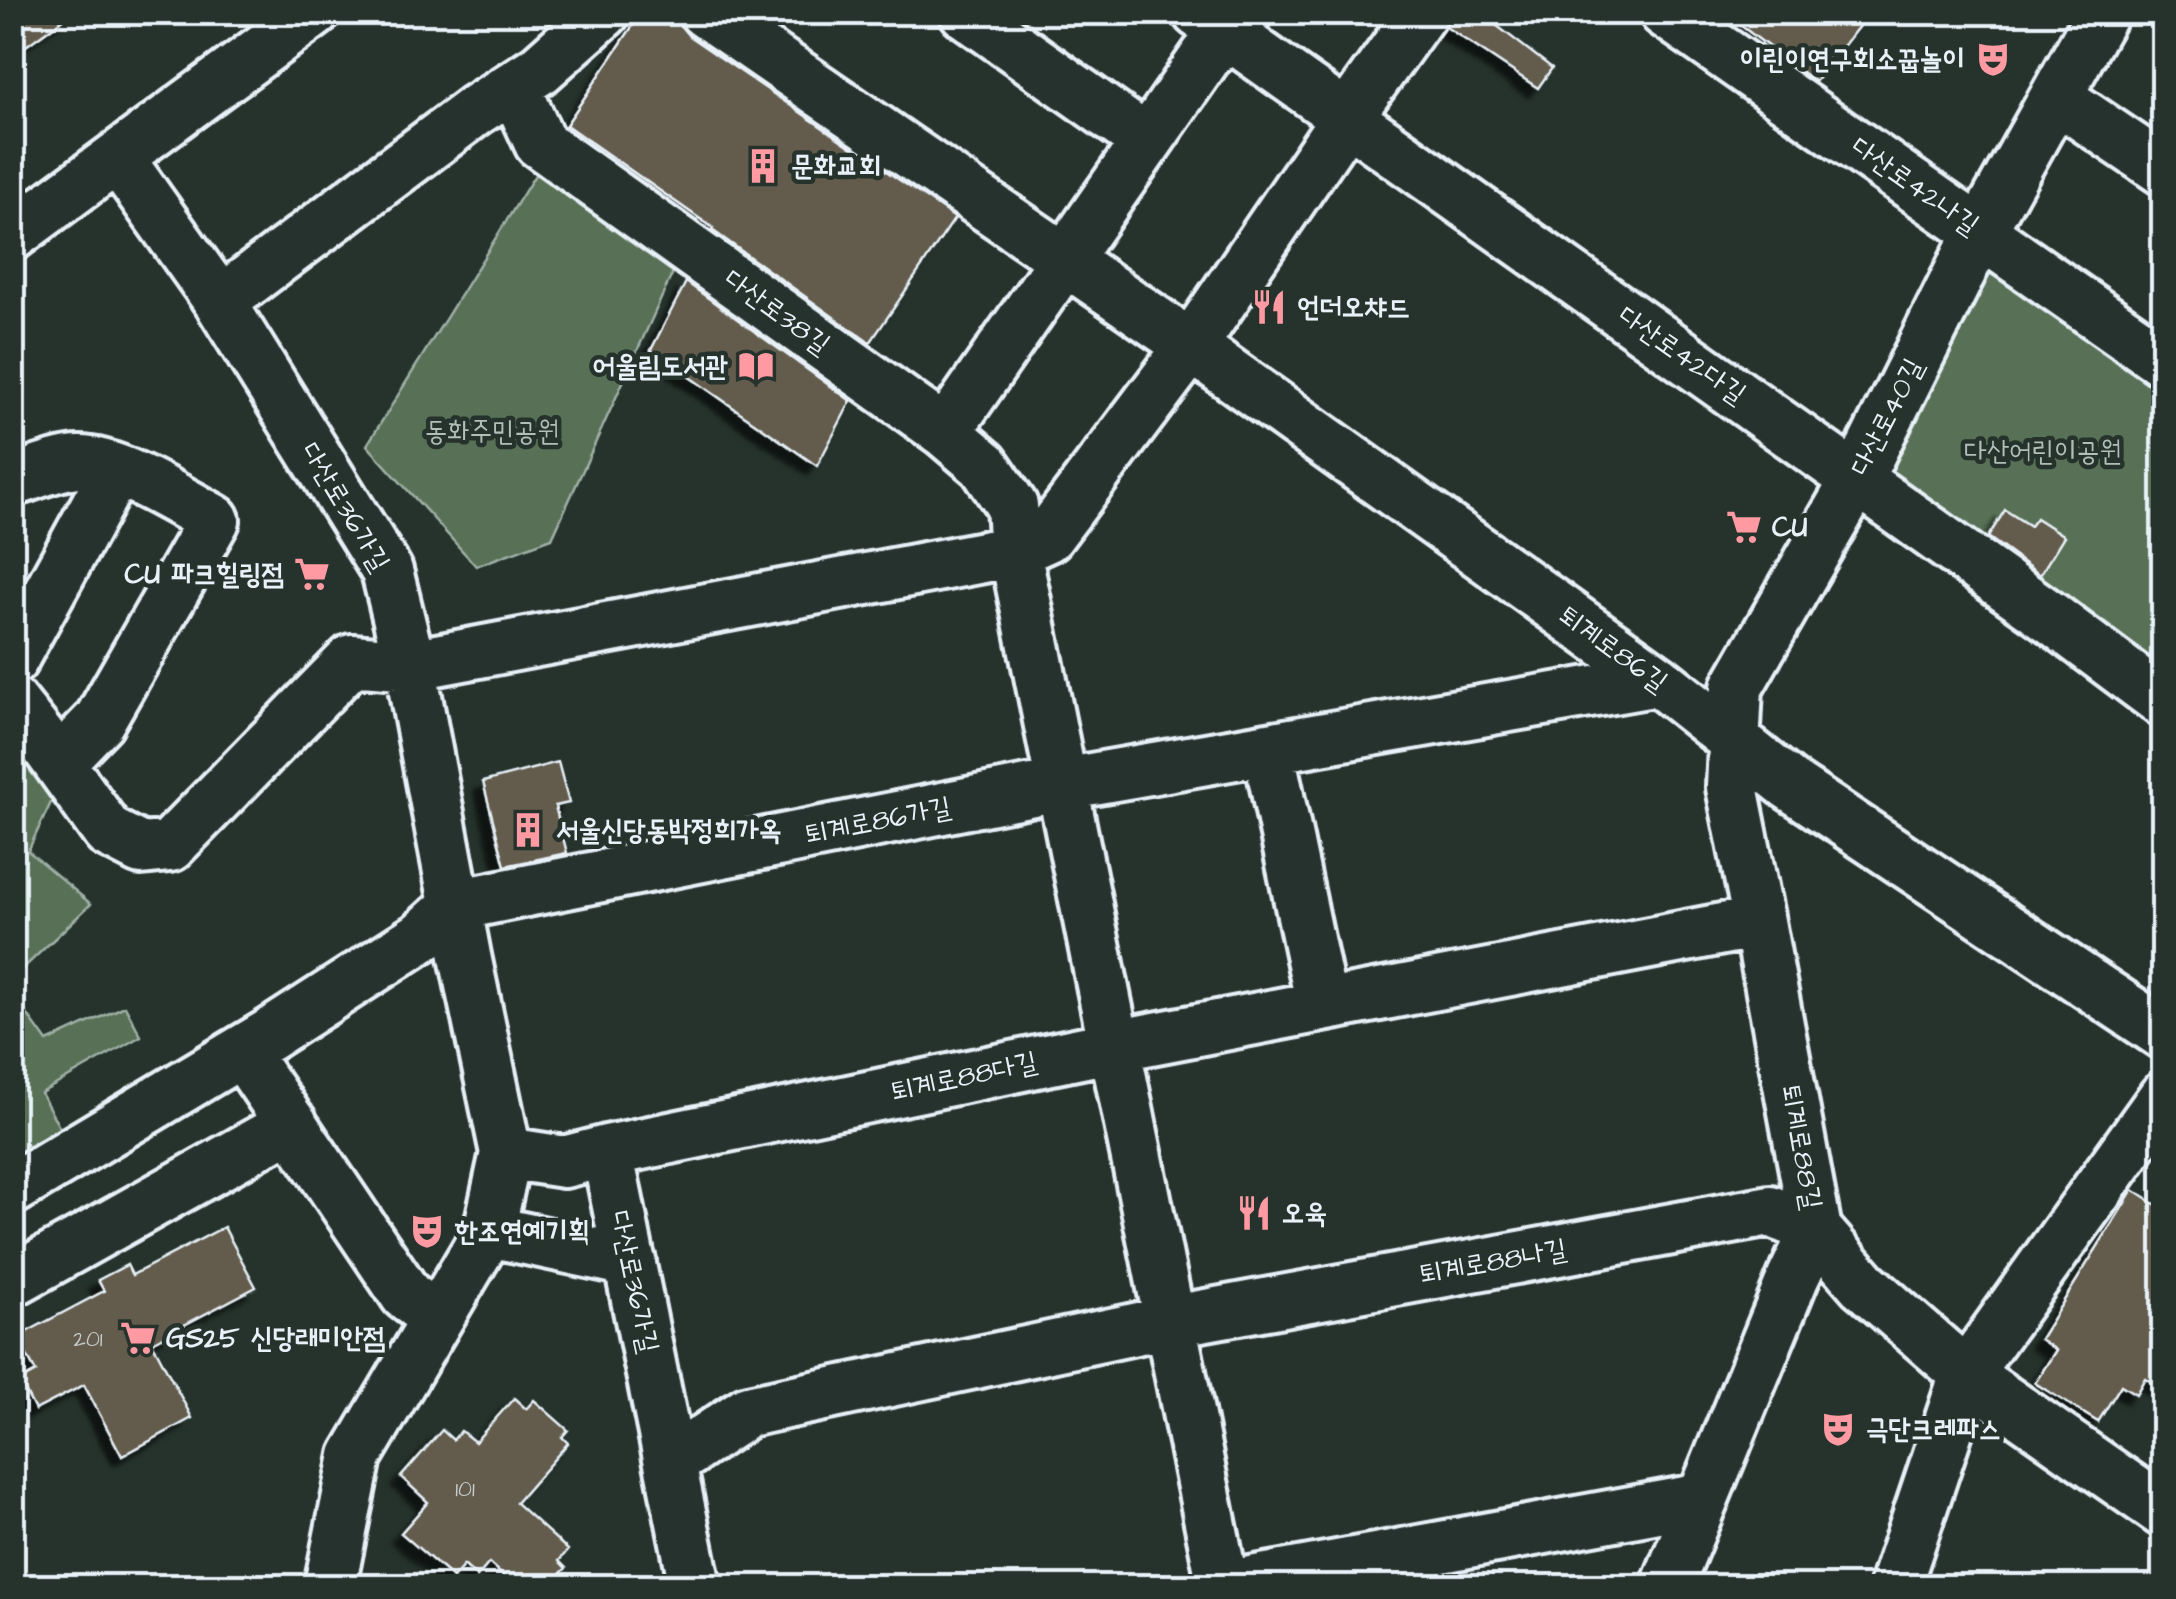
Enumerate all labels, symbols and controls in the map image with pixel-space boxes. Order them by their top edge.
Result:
place label: 이린이연구회소꿉놀이 [1740,40,1965,79]
theatre icon: 이린이연구회소꿉놀이 [1974,40,2012,78]
street label: 다산로42나길 [1843,128,1987,244]
building icon: 문화교회 [744,147,782,185]
place label: 문화교회 [791,147,881,186]
street label: 다산로38길 [716,260,838,364]
restaurant icon: 언더오챠드 [1250,288,1288,326]
place label: 언더오챠드 [1297,288,1410,327]
street label: 다산로42다길 [1610,297,1754,413]
place label: 어울림도서관 [593,347,728,386]
library icon: 어울림도서관 [737,347,775,385]
street label: 다산로40길 [1841,352,1933,482]
park label: 동화주민공원 [424,412,560,451]
park label: 다산어린이공원 [1964,432,2122,471]
street label: 다산로36가길 [291,435,399,579]
supermarket icon: CU [1725,508,1763,546]
place label: CU [1772,508,1808,547]
place label: CU 파크힐링점 [125,555,284,594]
supermarket icon: CU 파크힐링점 [293,555,331,593]
street label: 퇴계로86길 [1551,596,1675,702]
street label: 퇴계로86가길 [801,788,955,854]
building icon: 서울신당동박정희가옥 [509,811,547,849]
place label: 서울신당동박정희가옥 [556,811,781,850]
street label: 퇴계로88다길 [887,1042,1041,1112]
street label: 퇴계로88길 [1771,1081,1831,1213]
restaurant icon: 오육 [1235,1194,1273,1232]
place label: 오육 [1282,1194,1327,1233]
street label: 다산로36가길 [600,1207,668,1357]
theatre icon: 한조연예기획 [408,1212,446,1250]
place label: 한조연예기획 [454,1212,590,1251]
street label: 퇴계로88나길 [1416,1230,1570,1294]
supermarket icon: GS25 신당래미안점 [119,1319,157,1357]
place label: GS25 신당래미안점 [166,1319,386,1358]
house number: 201 [73,1324,103,1355]
theatre icon: 극단크레파스 [1819,1410,1857,1448]
place label: 극단크레파스 [1866,1410,2001,1449]
house number: 101 [455,1474,475,1505]

